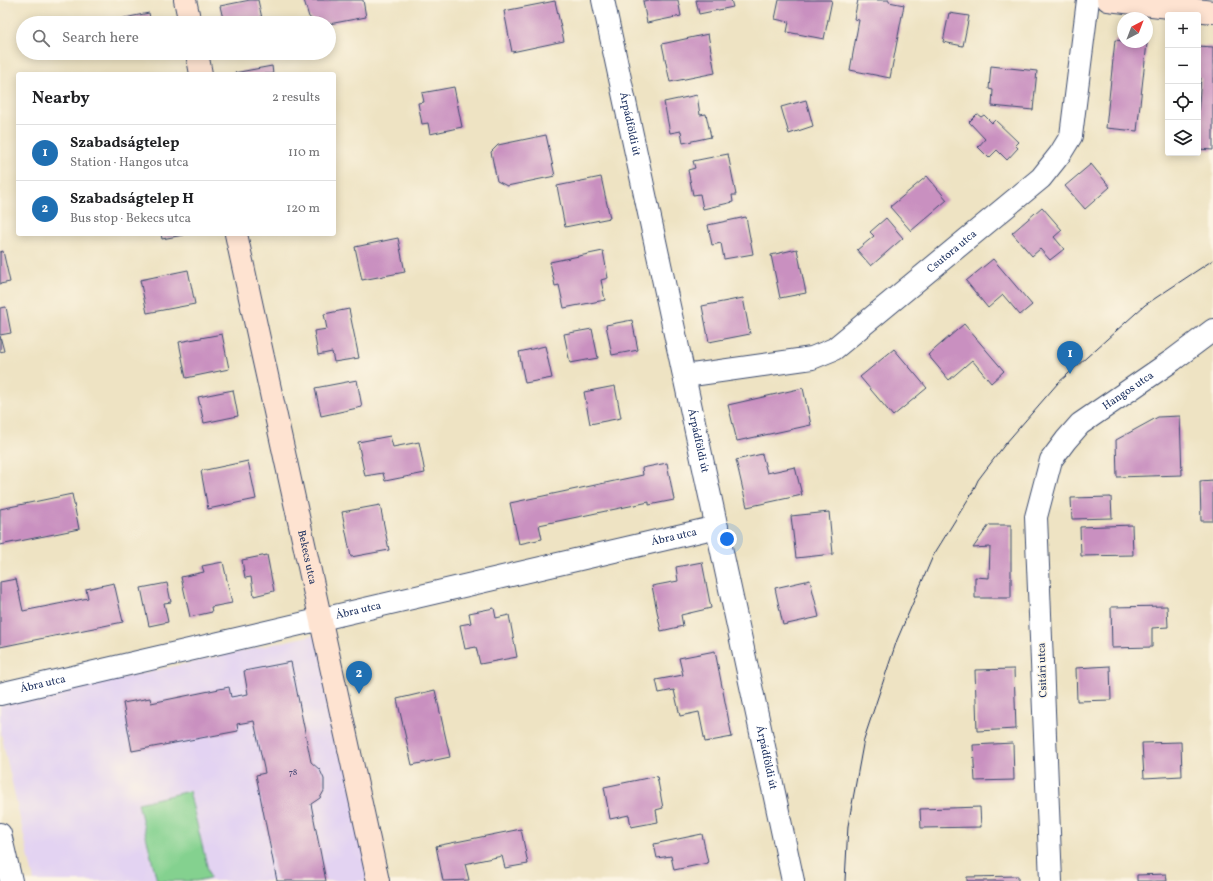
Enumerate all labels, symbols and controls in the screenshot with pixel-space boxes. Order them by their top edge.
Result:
north arrow [1117,12,1153,48]
map controls [1165,12,1201,156]
button: + [1165,12,1201,48]
search box [16,16,336,60]
icon: search [30,27,52,49]
text: Search here [62,28,139,49]
button: − [1165,48,1201,84]
button: locate [1165,84,1201,120]
text: Nearby [32,87,90,110]
text: 2 results [272,89,320,107]
street label: Árpádföldi út [616,91,644,158]
button: layers [1165,120,1201,156]
text: Szabadságtelep [70,133,179,154]
text: 1 [42,144,48,162]
text: 110 m [288,144,320,162]
text: Station · Hangos utca [70,154,189,172]
text: Szabadságtelep H [70,189,194,210]
text: 2 [42,200,48,218]
text: 120 m [286,200,320,218]
text: Bus stop · Bekecs utca [70,210,191,228]
street label: Csutora utca [924,226,980,277]
pin: 1 [1057,341,1083,374]
street label: Hangos utca [1100,368,1157,414]
street label: Árpádföldi út [684,407,712,474]
street label: Ábra utca [650,524,699,550]
street label: Bekecs utca [294,529,320,586]
your location [717,529,737,549]
street label: Ábra utca [334,598,383,623]
street label: Csitári utca [1035,642,1051,698]
pin: 2 [346,661,372,694]
street label: Ábra utca [19,671,68,697]
street label: Árpádföldi út [752,724,781,791]
house number: 78 [289,766,298,779]

